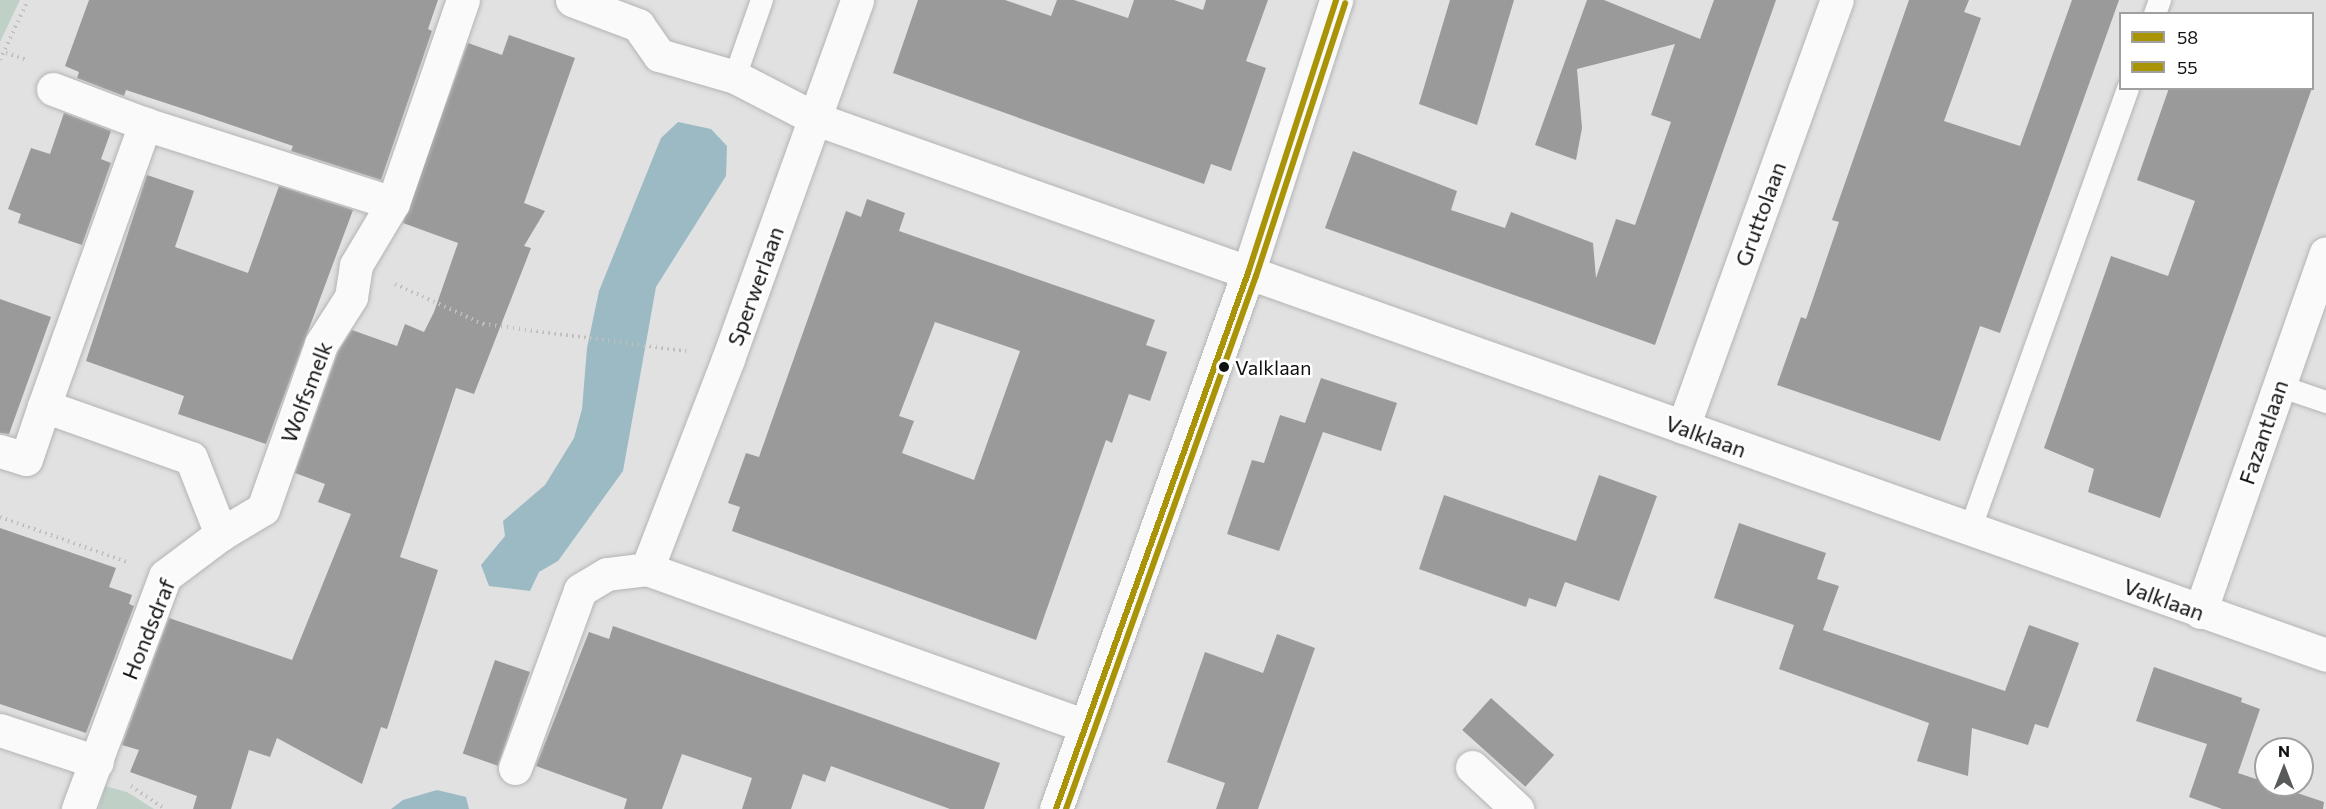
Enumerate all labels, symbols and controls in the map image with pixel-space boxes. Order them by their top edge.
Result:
legend [2119,12,2314,90]
text: 58 [2177,26,2198,48]
text: 55 [2177,56,2198,78]
street label: Gruttolaan [1729,158,1791,270]
street label: Sperwerlaan [721,223,789,349]
street label: Wolfsmelk [275,338,337,446]
place label: Valklaan [1235,355,1312,379]
marker: Valklaan [1218,361,1230,373]
street label: Fazantlaan [2233,376,2293,488]
street label: Valklaan [1662,409,1750,463]
street label: Valklaan [2120,572,2208,626]
street label: Hondsdraf [116,575,180,683]
north arrow [2254,737,2314,797]
text: N [2278,741,2290,760]

